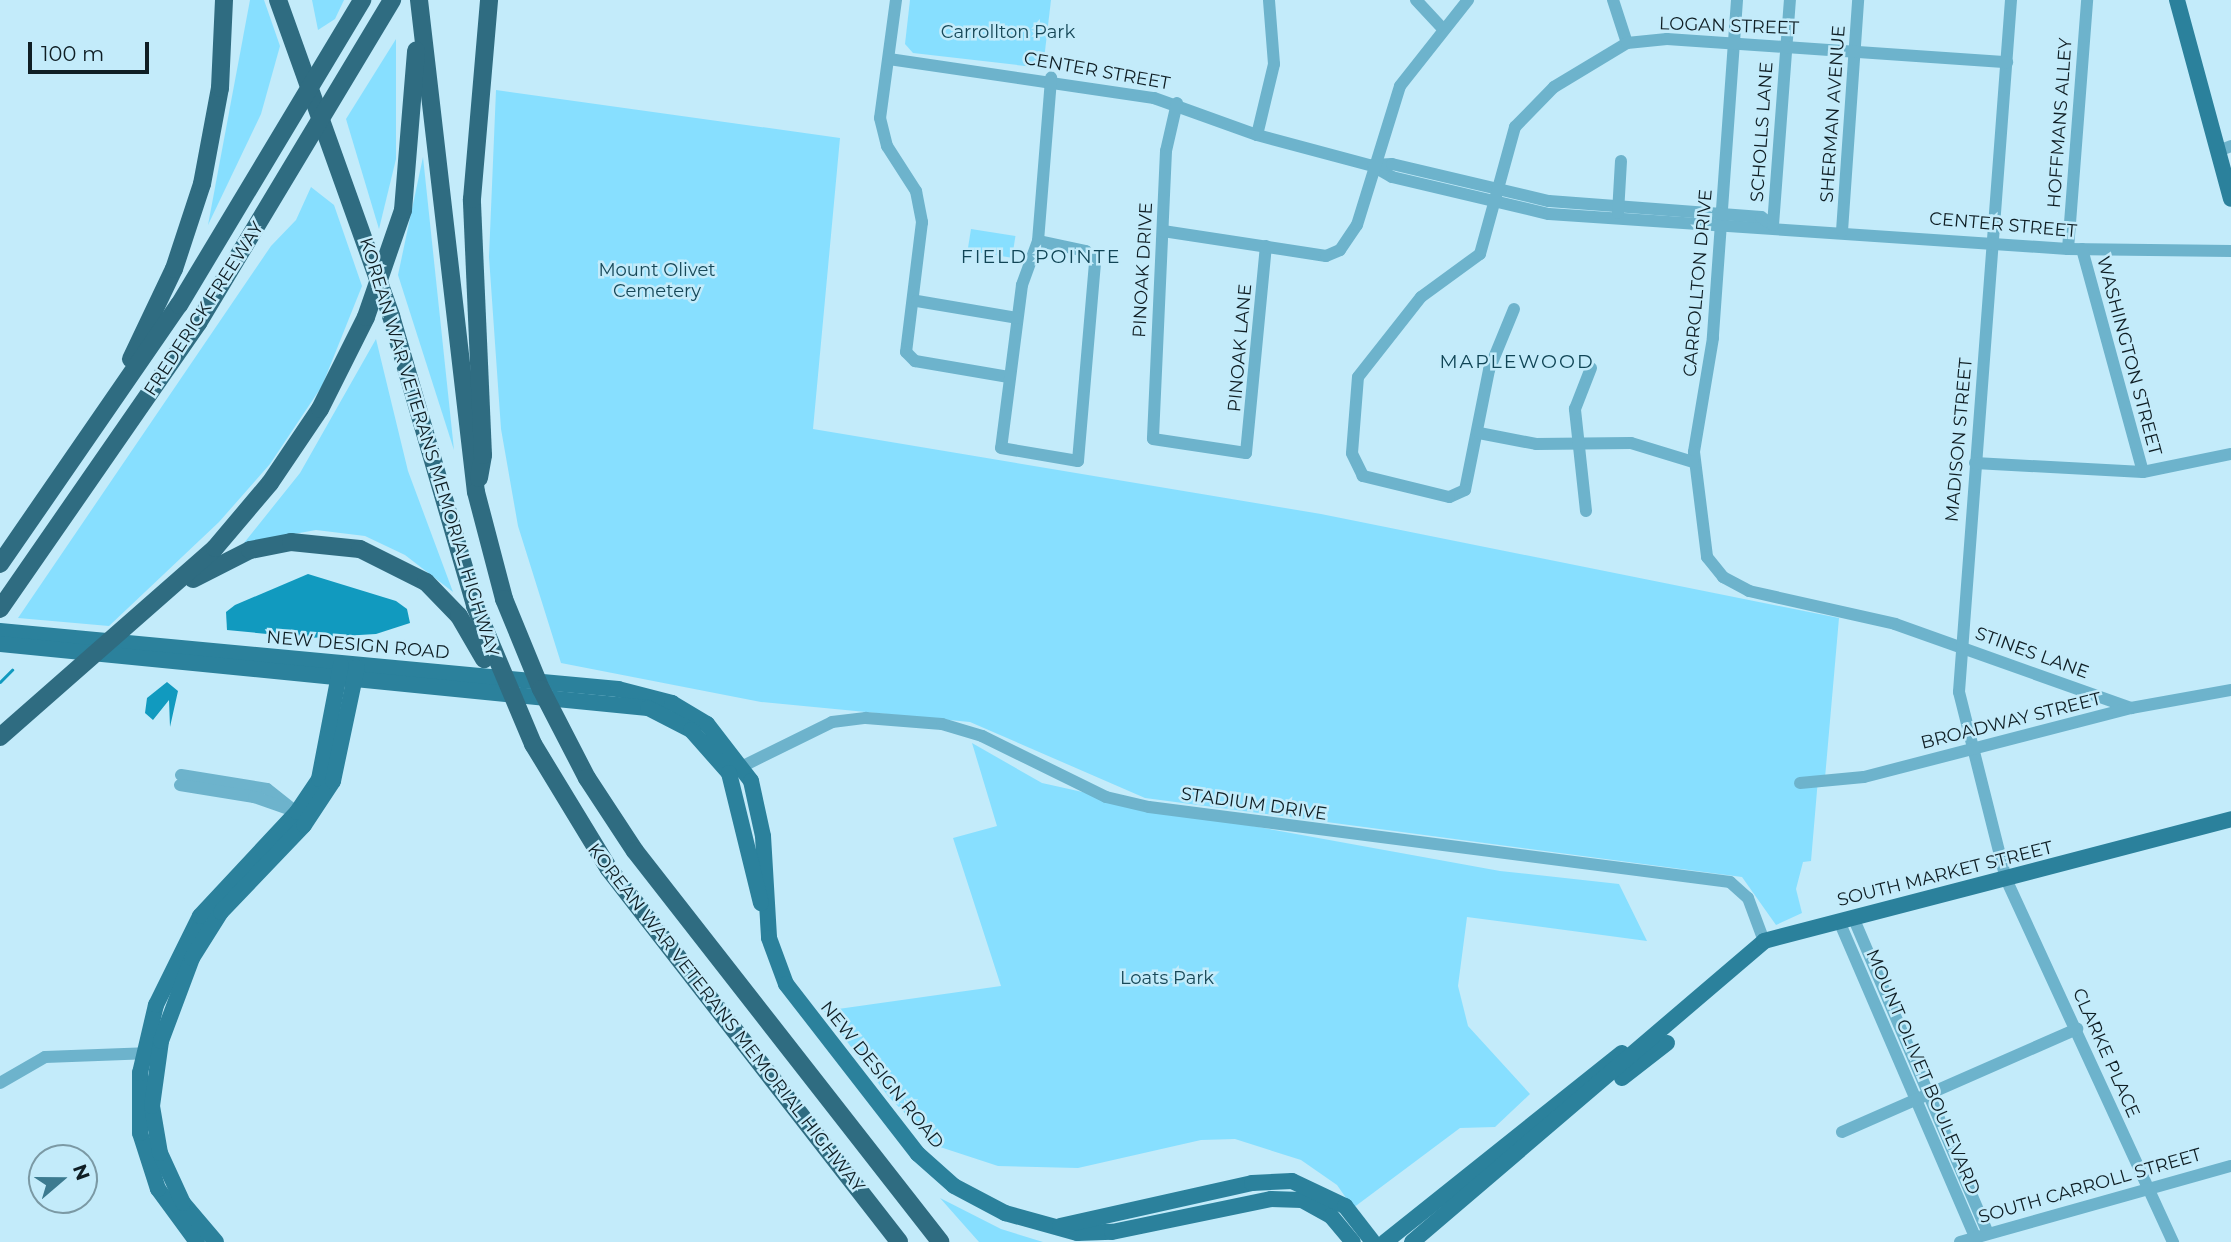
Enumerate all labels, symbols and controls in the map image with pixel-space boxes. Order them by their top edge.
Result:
street label: LOGAN STREET [1659,13,1799,39]
park label: Carrollton Park [941,21,1075,43]
street label: SHERMAN AVENUE [1816,25,1850,203]
scale bar [32,28,152,72]
street label: HOFFMANS ALLEY [2043,37,2077,209]
text: 100 m [41,41,104,66]
street label: CENTER STREET [1022,47,1172,95]
street label: SCHOLLS LANE [1746,61,1778,203]
street label: CARROLLTON DRIVE [1679,188,1717,378]
street label: PINOAK DRIVE [1129,202,1157,338]
street label: CENTER STREET [1928,208,2078,242]
street label: FREDERICK FREEWAY [140,218,268,400]
street label: KOREAN WAR VETERANS MEMORIAL HIGHWAY [355,235,503,659]
district label: FIELD POINTE [962,246,1120,268]
street label: WASHINGTON STREET [2092,254,2166,458]
park label: Mount Olivet Cemetery [598,260,716,302]
street label: PINOAK LANE [1224,283,1256,413]
district label: MAPLEWOOD [1441,351,1593,373]
street label: MADISON STREET [1941,357,1977,523]
street label: STINES LANE [1972,622,2092,684]
street label: NEW DESIGN ROAD [266,626,450,664]
street label: BROADWAY STREET [1919,688,2103,754]
street label: STADIUM DRIVE [1180,783,1328,825]
street label: SOUTH MARKET STREET [1835,837,2055,911]
street label: KOREAN WAR VETERANS MEMORIAL HIGHWAY [583,839,869,1197]
street label: MOUNT OLIVET BOULEVARD [1861,946,1985,1198]
park label: Loats Park [1120,967,1214,989]
street label: CLARKE PLACE [2068,985,2144,1121]
street label: NEW DESIGN ROAD [816,997,948,1153]
north arrow [28,1144,98,1214]
street label: SOUTH CARROLL STREET [1976,1144,2204,1228]
text: N [68,1161,95,1183]

